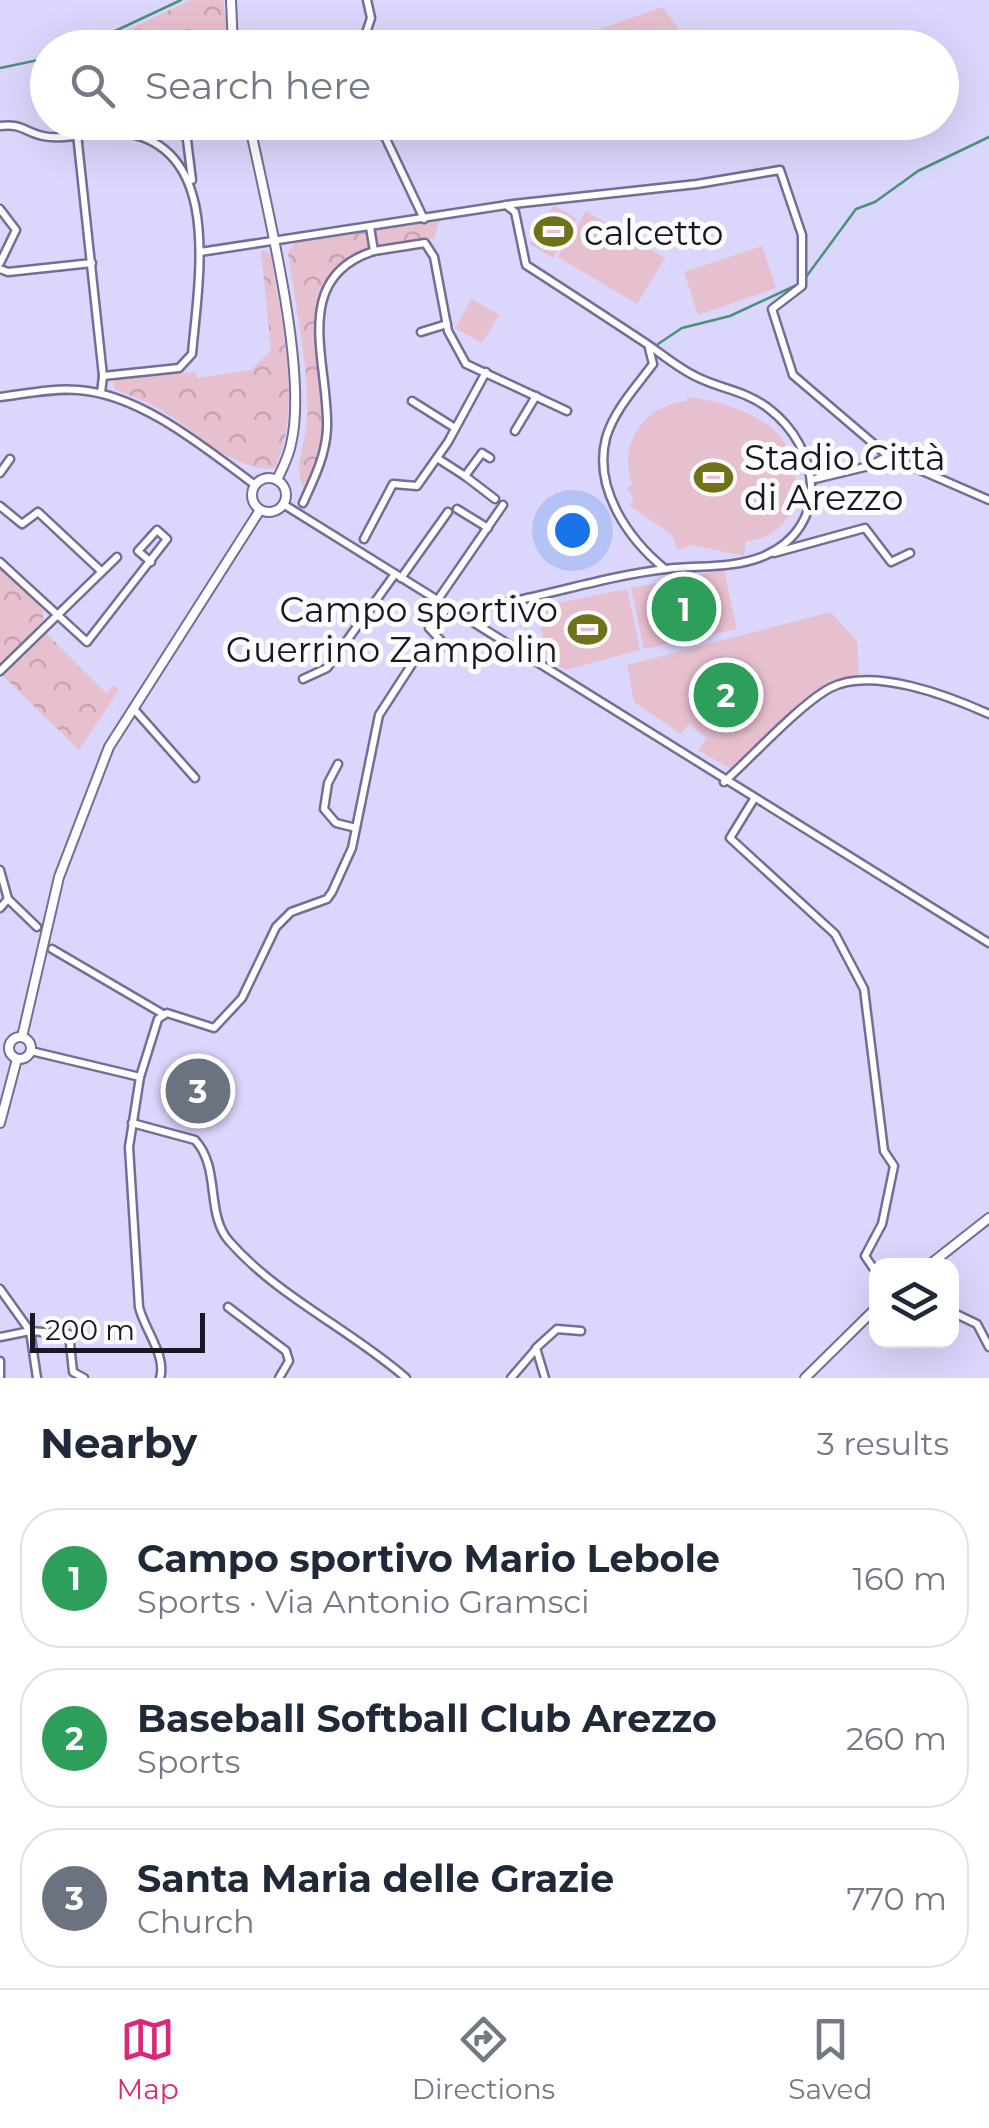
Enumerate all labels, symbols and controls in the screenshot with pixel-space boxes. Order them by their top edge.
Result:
search box [30,30,959,140]
icon: search [65,58,120,113]
text: Search here [145,62,371,109]
sports icon: calcetto [533,211,575,253]
place label: calcetto [584,211,724,254]
place label: Stadio Città di Arezzo [744,436,946,519]
sports icon: Stadio Città di Arezzo [693,456,735,498]
your location [547,505,598,556]
pin: 1 [652,572,716,646]
place label: Campo sportivo Guerrino Zampolin [226,588,558,671]
sports icon: Campo sportivo Guerrino Zampolin [567,608,609,650]
pin: 2 [694,658,758,732]
pin: 3 [166,1054,230,1128]
map controls [869,1258,959,1348]
button: layers [869,1258,959,1348]
scale bar [30,1308,205,1352]
text: 200 m [45,1313,135,1347]
text: Nearby [40,1417,197,1469]
text: 3 results [817,1424,949,1463]
text: Campo sportivo Mario Lebole [137,1535,720,1582]
text: 1 [68,1559,81,1598]
text: 160 m [852,1559,947,1598]
text: Sports · Via Antonio Gramsci [137,1582,590,1621]
text: Baseball Softball Club Arezzo [137,1695,717,1742]
text: 2 [65,1719,84,1758]
text: 260 m [846,1719,947,1758]
text: Sports [137,1742,240,1781]
text: Santa Maria delle Grazie [137,1855,614,1902]
text: 3 [65,1879,84,1918]
text: 770 m [846,1879,947,1918]
text: Church [137,1902,255,1941]
tab: Map [117,2012,179,2106]
tab: Directions [412,2012,555,2106]
tab: Saved [788,2012,872,2106]

